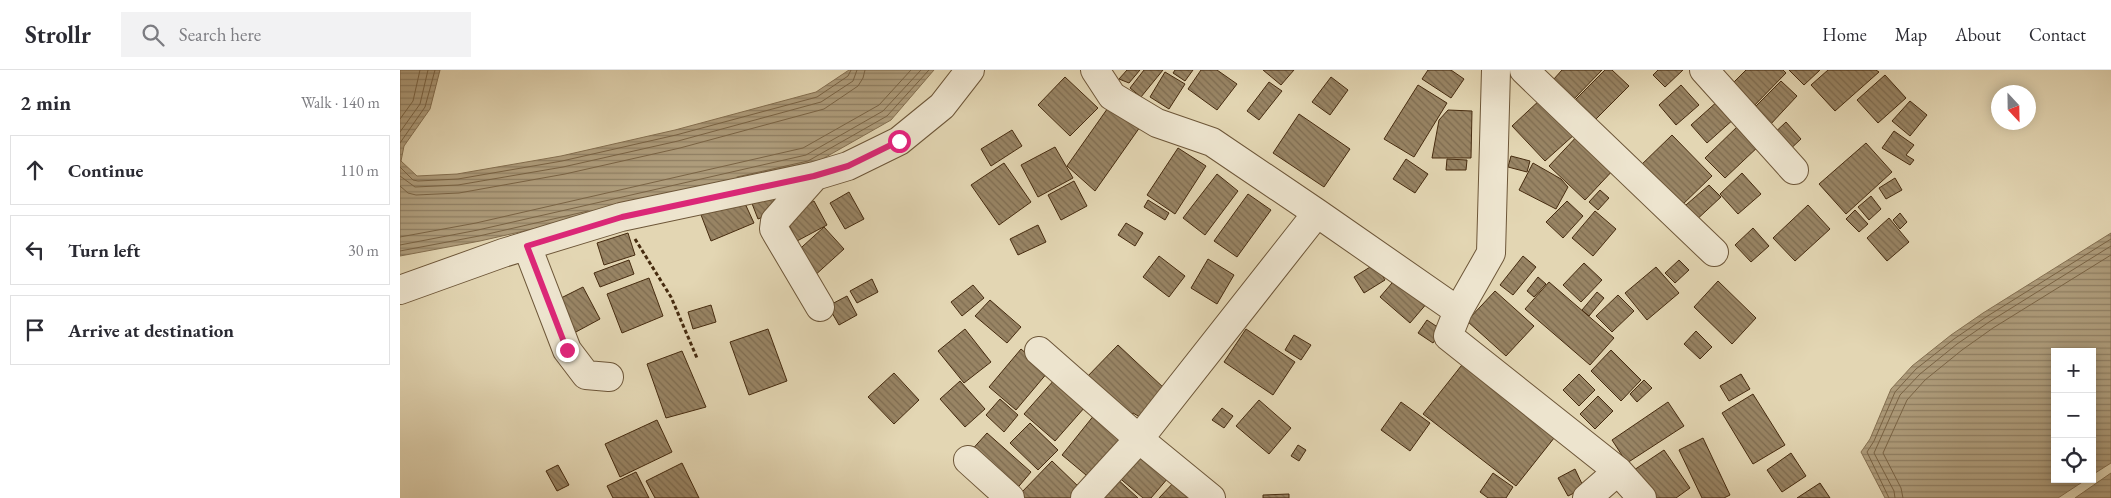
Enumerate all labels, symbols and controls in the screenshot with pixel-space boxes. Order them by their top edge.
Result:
search box [121,12,471,57]
text: Strollr [25,19,91,50]
icon: search [139,21,167,49]
text: Search here [179,22,261,47]
text: Home [1822,23,1867,46]
text: Map [1895,23,1927,46]
text: About [1955,23,2001,46]
text: Contact [2029,23,2086,46]
north arrow [1991,85,2036,130]
text: 2 min [20,89,71,116]
text: Walk · 140 m [301,92,380,113]
route start [888,130,911,153]
icon: ahead [21,156,49,184]
text: Continue [68,158,143,183]
text: 110 m [340,160,379,181]
icon: left [21,236,49,264]
text: Turn left [68,238,140,263]
text: 30 m [348,240,379,261]
icon: arrive [21,316,49,344]
text: Arrive at destination [68,318,234,343]
route end [556,339,579,362]
map controls [2051,348,2096,483]
button: + [2051,348,2096,393]
button: − [2051,393,2096,438]
button: locate [2051,438,2096,483]

